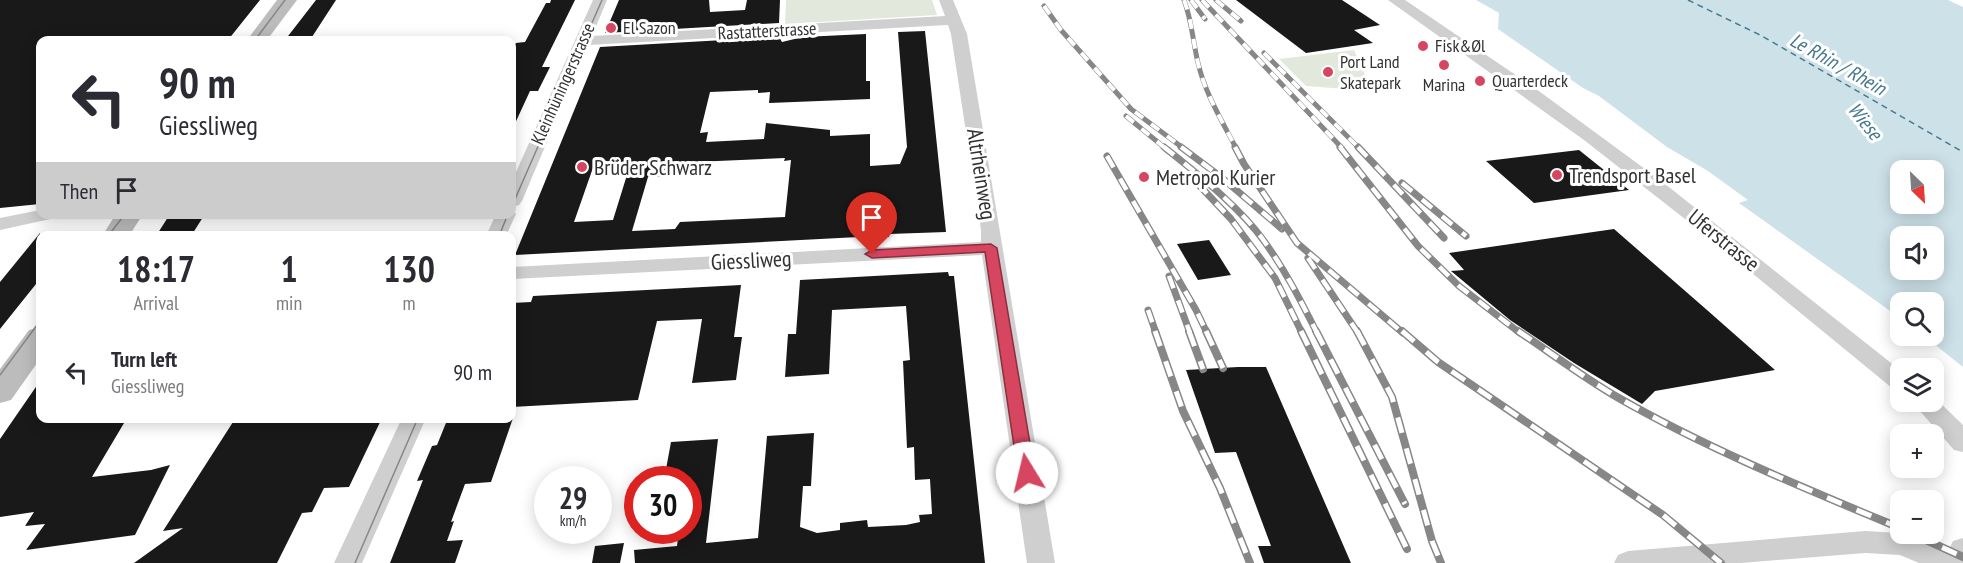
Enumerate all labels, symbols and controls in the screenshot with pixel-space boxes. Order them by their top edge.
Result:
place label: El Sazon [623,16,676,39]
street label: Rastatterstrasse [717,16,817,45]
street label: Kleinhüningerstrasse [525,19,600,148]
marker: El Sazon [604,21,618,35]
water label: Le Rhin / Rhein [1786,27,1892,102]
place label: Fisk&Øl [1435,34,1486,57]
marker: Fisk&Øl [1416,39,1430,53]
place label: Port Land Skatepark [1340,50,1401,94]
text: 90 m [159,55,236,110]
marker: Marina [1437,58,1451,72]
icon: left [60,60,138,138]
marker: Port Land Skatepark [1321,65,1335,79]
place label: Quarterdeck [1492,69,1568,92]
place label: Marina [1423,73,1465,96]
marker: Quarterdeck [1473,74,1487,88]
water label: Wiese [1842,97,1889,146]
text: Giessliweg [159,108,258,142]
street label: Altrheinweg [961,126,1003,222]
place label: Brüder Schwarz [594,153,712,181]
marker: Brüder Schwarz [575,160,589,174]
north arrow [1890,160,1944,214]
map controls [1890,160,1944,544]
place label: Trendsport Basel [1569,161,1697,189]
place label: Metropol Kurier [1156,163,1275,191]
marker: Trendsport Basel [1550,168,1564,182]
marker: Metropol Kurier [1137,170,1151,184]
icon: arrive [110,174,143,207]
text: Then [60,177,98,205]
pin [846,192,897,254]
icon: arrive [855,201,888,234]
street label: Uferstrasse [1682,203,1766,277]
button: sound [1890,226,1944,280]
street label: Giessliweg [710,244,792,276]
text: 18:17 [117,245,195,292]
text: 1 [280,245,298,292]
text: 130 [383,245,435,292]
text: Arrival [133,290,179,316]
text: min [276,290,302,316]
text: m [403,290,416,316]
button: search [1890,292,1944,346]
text: Turn left [111,345,177,373]
icon: left [60,356,93,389]
text: 90 m [453,358,492,386]
button: layers [1890,358,1944,412]
text: Giessliweg [111,373,184,399]
button: + [1890,424,1944,478]
position arrow [995,441,1059,505]
speed limit sign: 30 [624,466,702,544]
text: 29 [559,478,587,517]
button: − [1890,490,1944,544]
text: km/h [560,511,586,530]

